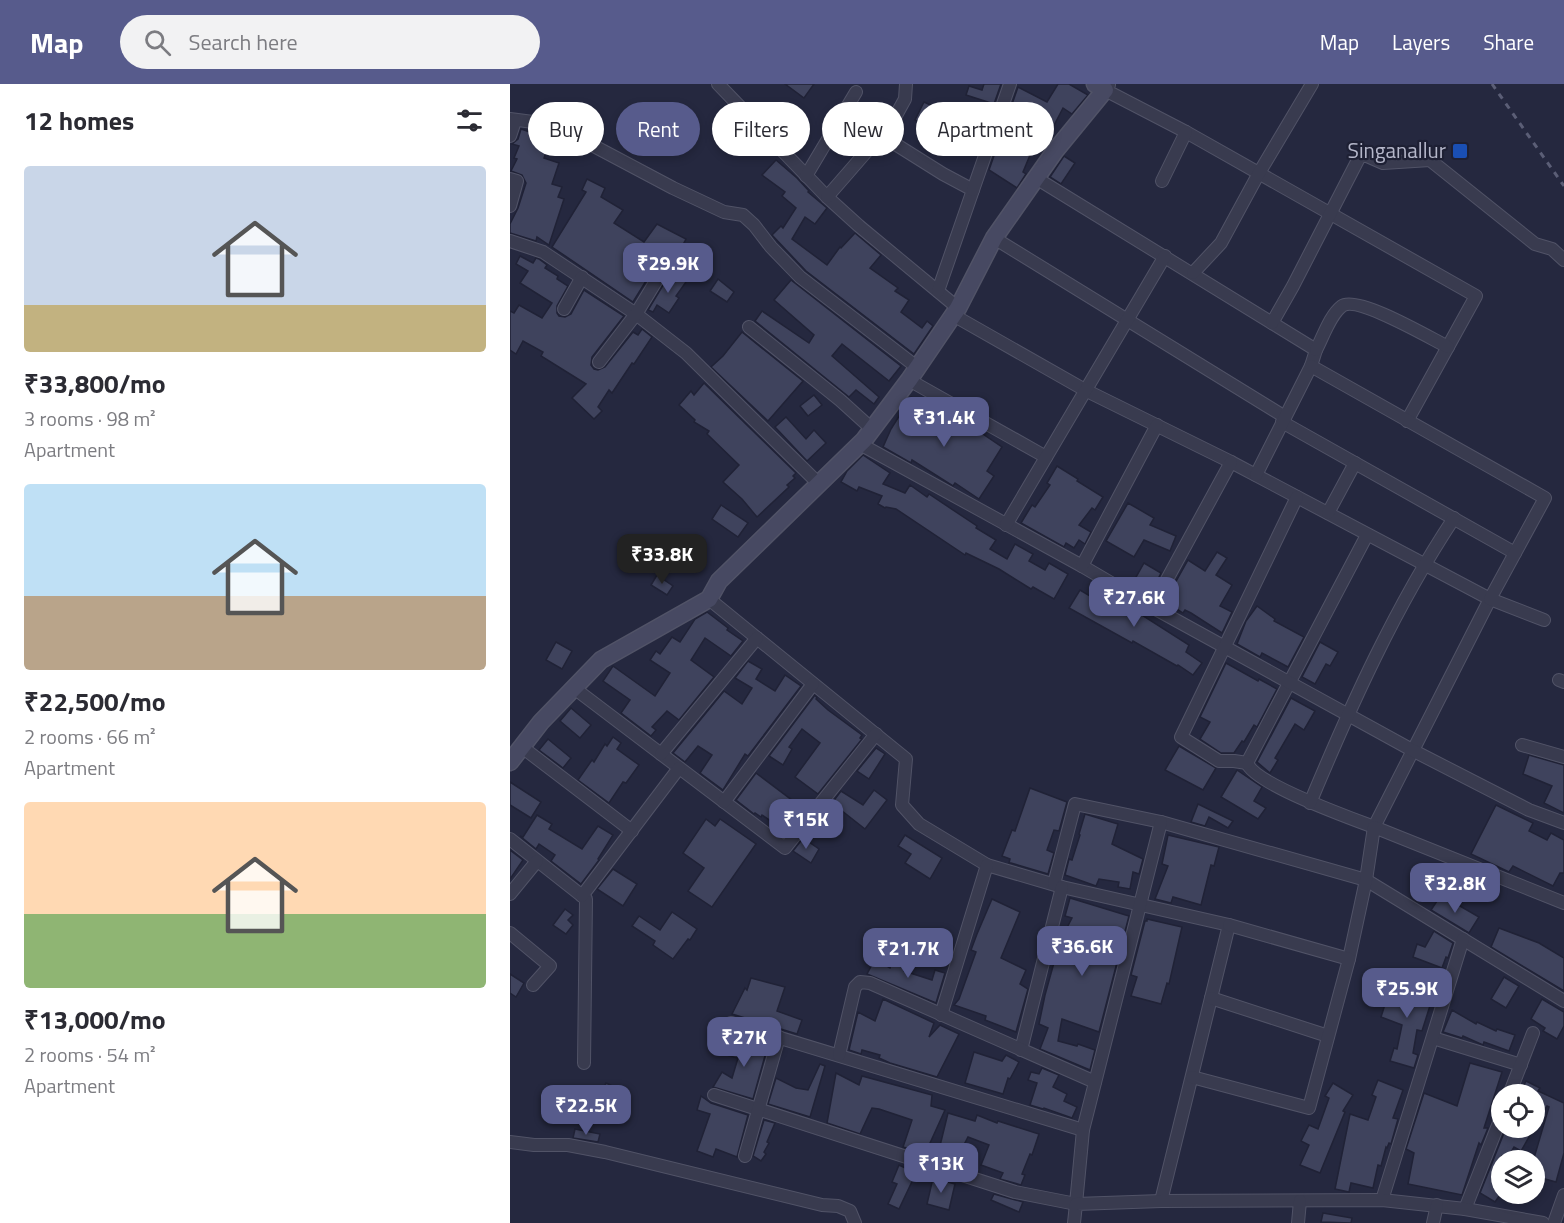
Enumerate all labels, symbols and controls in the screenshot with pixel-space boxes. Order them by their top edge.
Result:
search box [120,15,540,69]
text: Map [30,21,84,64]
text: Search here [189,25,298,59]
icon: search [141,26,174,59]
text: Map [1320,26,1359,58]
text: Layers [1392,26,1450,58]
text: Share [1483,26,1534,58]
text: 12 homes [24,101,134,140]
chip: Buy [528,102,604,156]
chip: Rent [616,102,700,156]
chip: Filters [712,102,810,156]
chip: New [822,102,904,156]
chip: Apartment [916,102,1054,156]
icon: filters [453,104,486,137]
place label: Singanallur [1348,134,1446,166]
marker: Singanallur [1451,142,1469,160]
icon: home [201,205,309,313]
pin: ₹29.9K [619,243,717,294]
text: ₹29.9K [637,247,699,278]
text: ₹33,800/mo [24,364,166,403]
pin: ₹31.4K [895,397,993,448]
text: ₹31.4K [913,401,975,432]
text: 3 rooms · 98 m² [24,403,156,434]
text: Apartment [24,434,115,465]
icon: home [201,523,309,631]
pin: ₹33.8K [613,534,711,585]
text: ₹33.8K [631,538,693,569]
pin: ₹27.6K [1085,577,1183,628]
text: ₹27.6K [1103,581,1165,612]
text: ₹22,500/mo [24,682,166,721]
text: 2 rooms · 66 m² [24,721,156,752]
text: Apartment [24,752,115,783]
pin: ₹15K [770,799,842,850]
text: ₹15K [783,803,829,834]
icon: home [201,841,309,949]
pin: ₹32.8K [1406,863,1504,914]
text: ₹32.8K [1424,867,1486,898]
pin: ₹36.6K [1033,926,1131,977]
pin: ₹21.7K [859,928,957,979]
text: ₹36.6K [1051,930,1113,961]
text: ₹21.7K [877,932,939,963]
pin: ₹25.9K [1358,968,1456,1019]
text: ₹25.9K [1376,972,1438,1003]
text: ₹13,000/mo [24,1000,166,1039]
pin: ₹27K [708,1017,780,1068]
text: ₹27K [721,1021,767,1052]
text: 2 rooms · 54 m² [24,1039,156,1070]
text: Apartment [24,1070,115,1101]
map controls [1491,1084,1545,1204]
button: locate [1491,1084,1545,1138]
pin: ₹22.5K [537,1085,635,1136]
text: ₹22.5K [555,1089,617,1120]
pin: ₹13K [905,1143,977,1194]
text: ₹13K [918,1147,964,1178]
button: layers [1491,1150,1545,1204]

